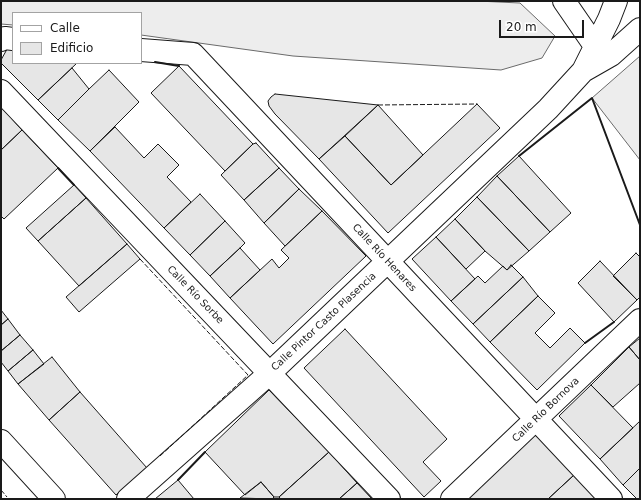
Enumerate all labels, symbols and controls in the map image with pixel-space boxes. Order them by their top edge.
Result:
legend [12,12,142,64]
scale bar [501,12,586,38]
text: 20 m [506,20,537,34]
text: Calle [50,21,80,35]
text: Edificio [50,41,93,55]
street label: Calle Río Henares [349,222,419,294]
street label: Calle Río Sorbe [164,263,226,327]
street label: Calle Pintor Casto Plasencia [269,270,379,374]
street label: Calle Río Bornova [510,375,582,445]

